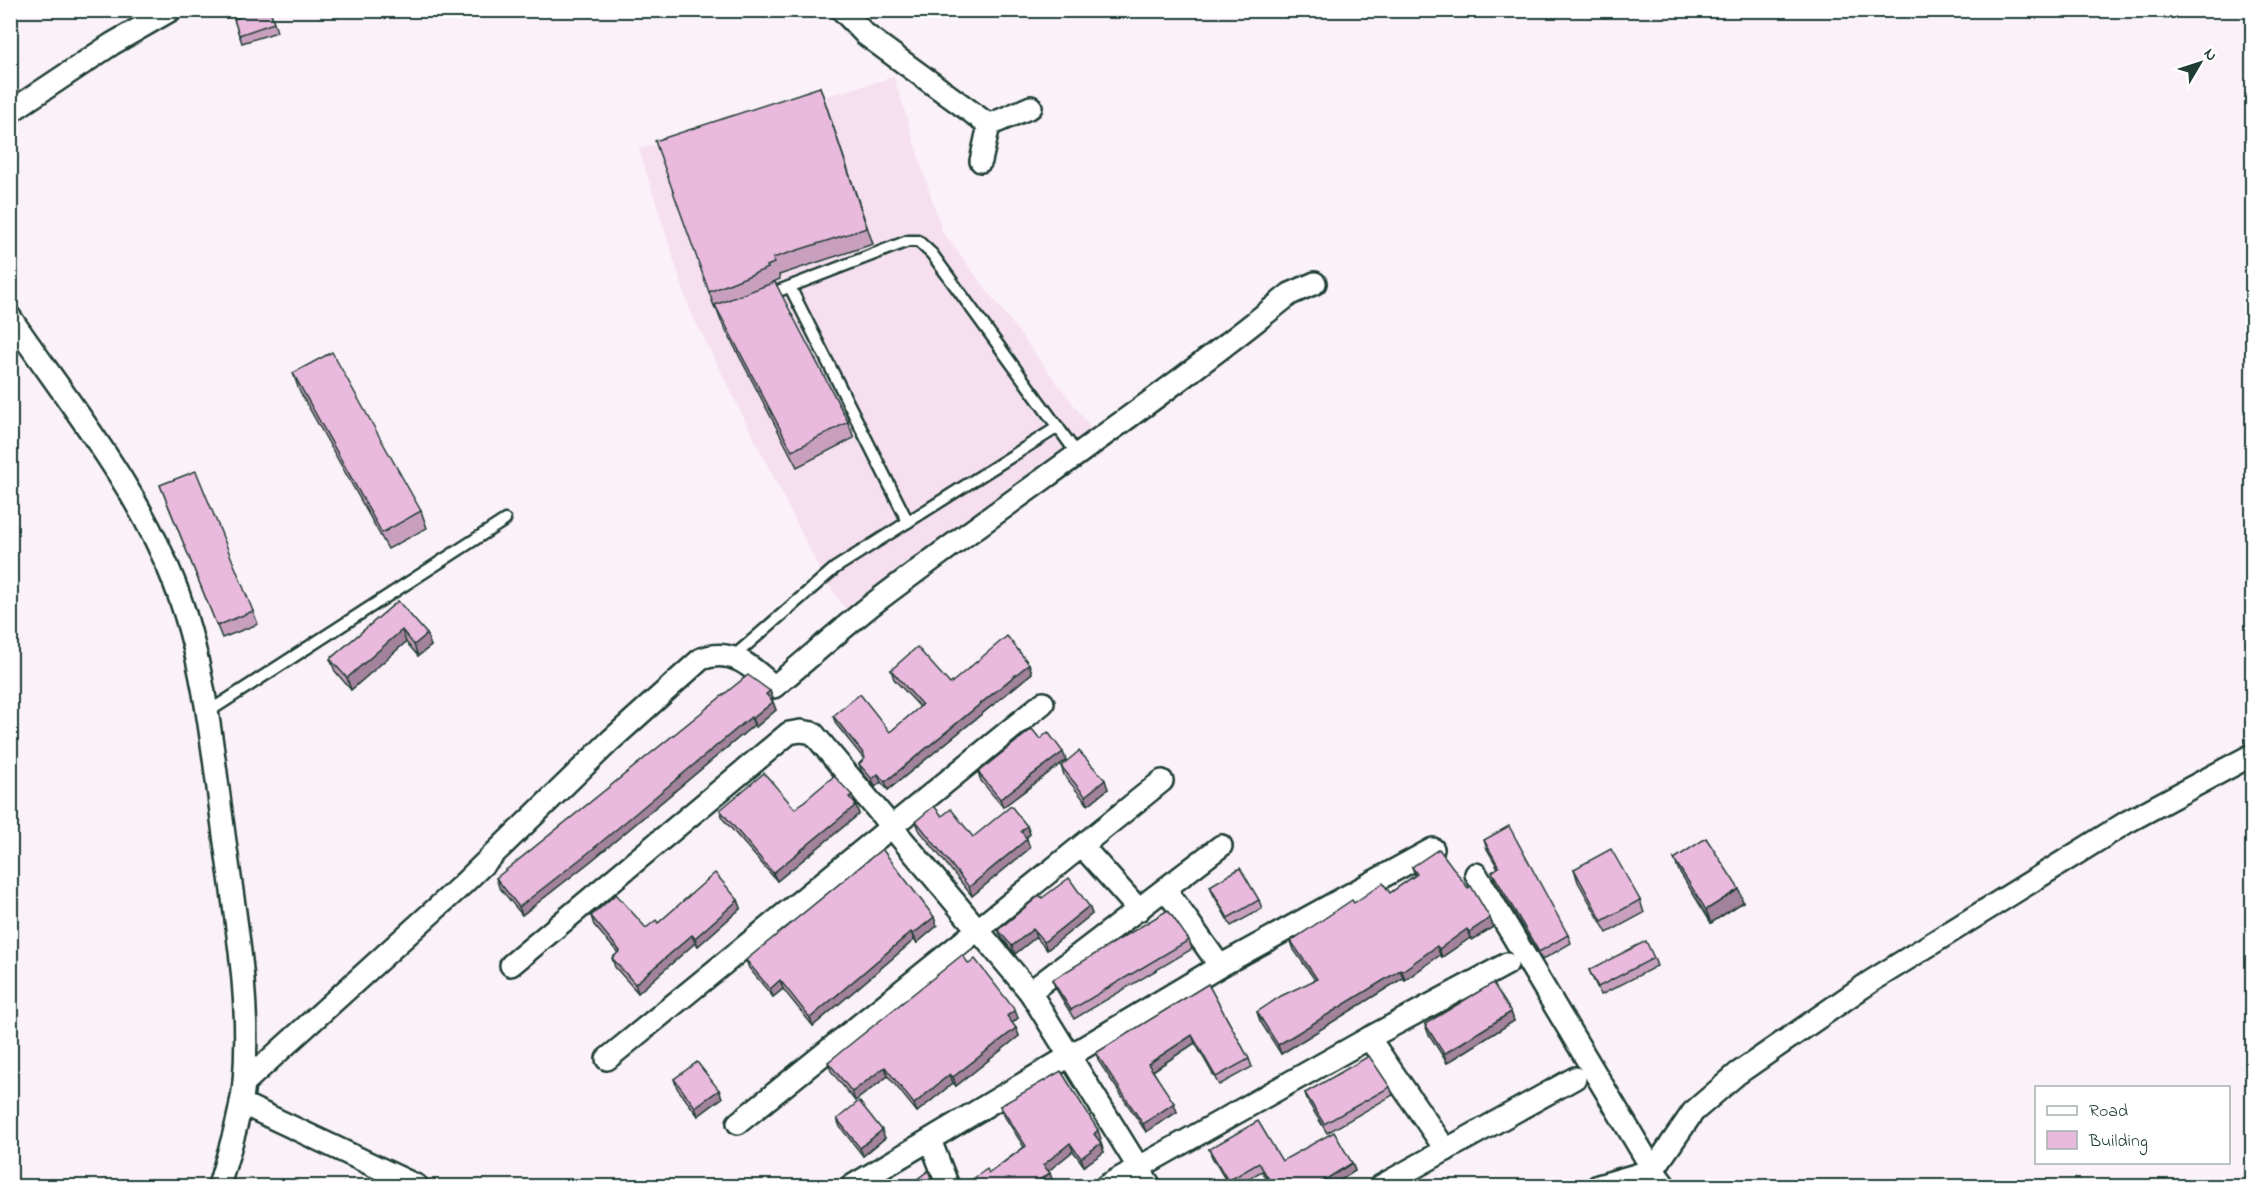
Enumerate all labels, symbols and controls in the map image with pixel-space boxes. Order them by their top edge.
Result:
north arrow [2170,33,2230,93]
text: N [2197,43,2223,67]
legend [2035,1086,2230,1164]
text: Road [2089,1099,2128,1125]
text: Building [2088,1129,2148,1156]

